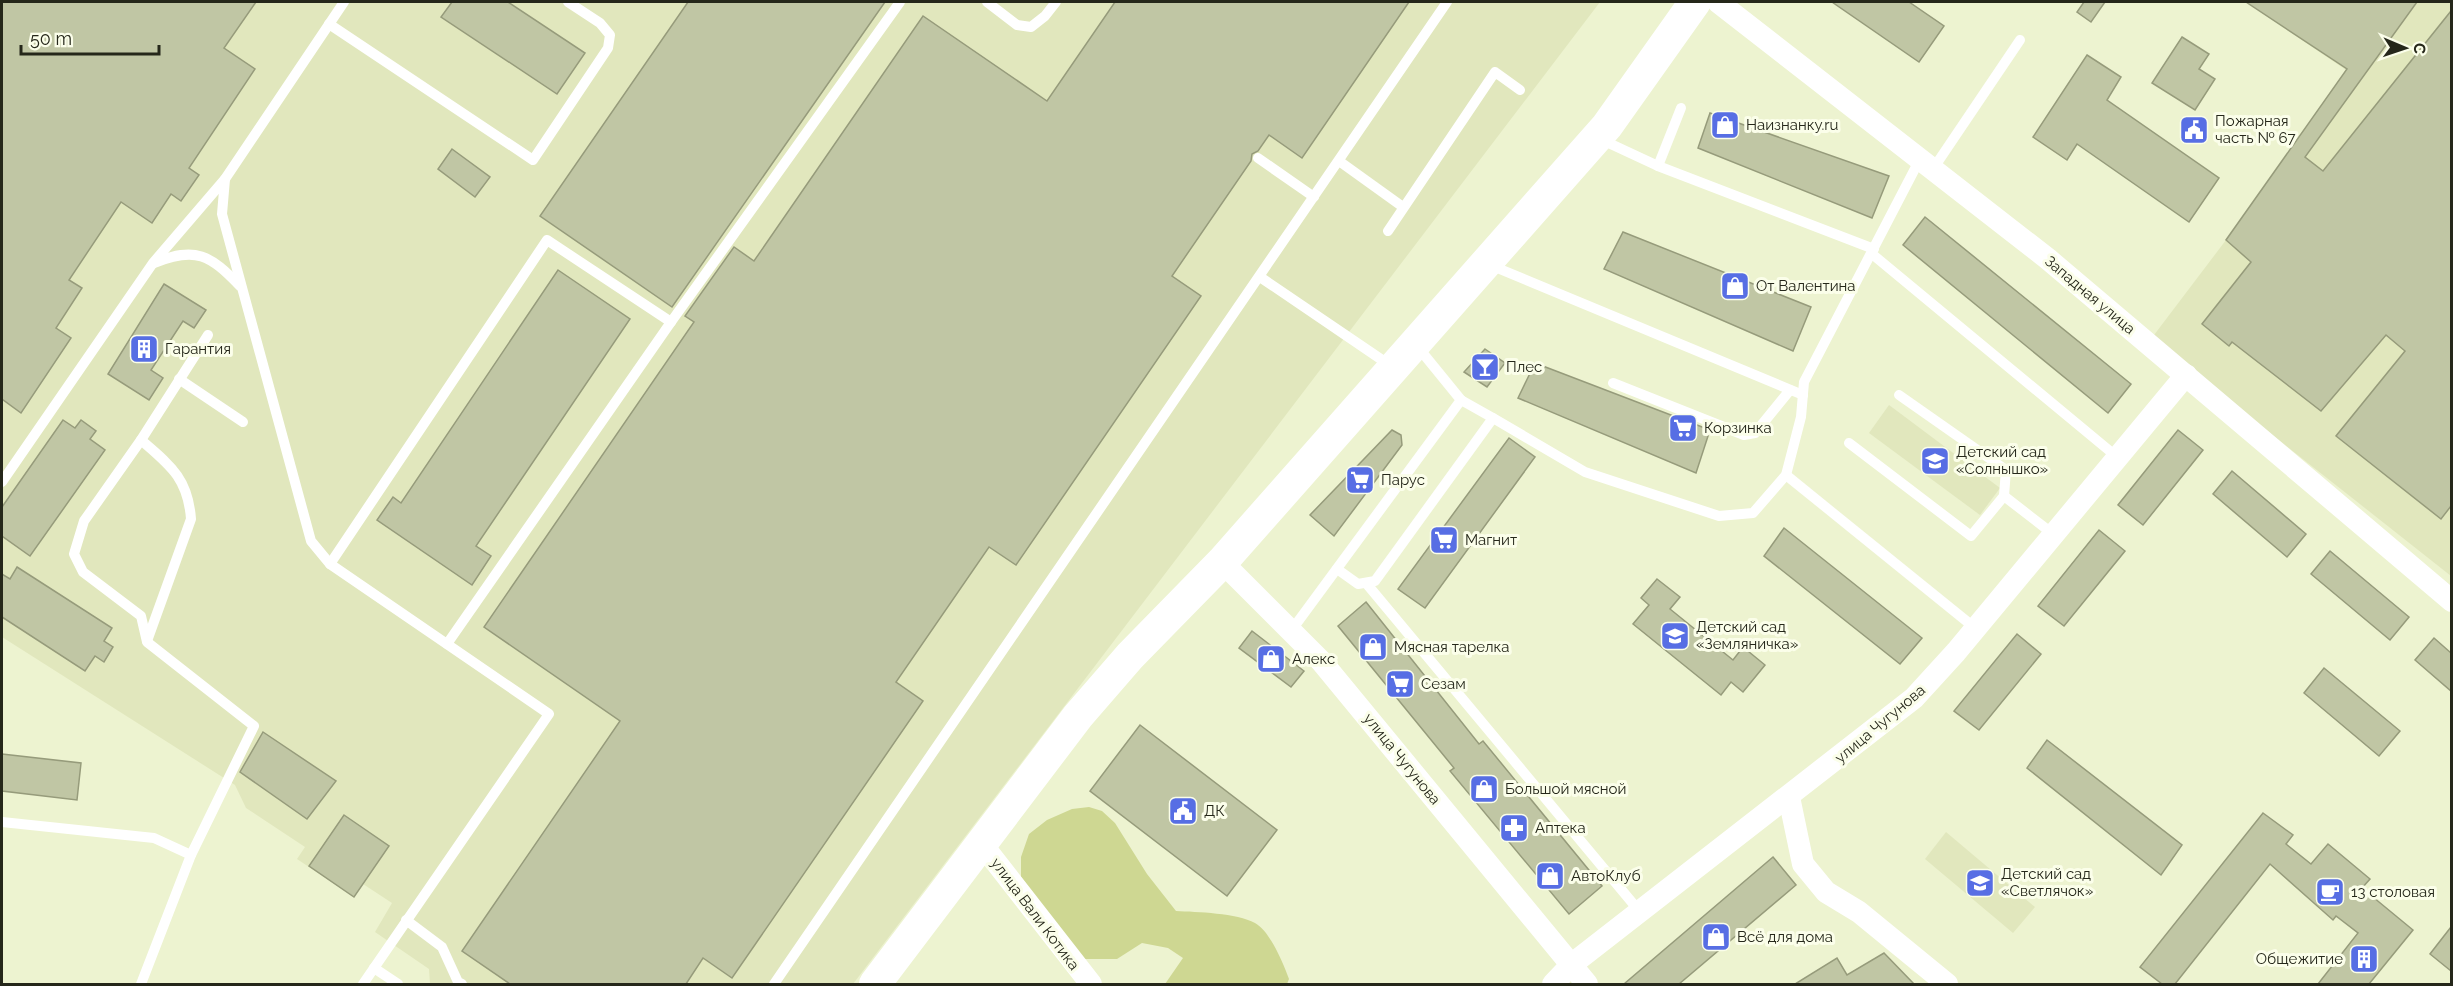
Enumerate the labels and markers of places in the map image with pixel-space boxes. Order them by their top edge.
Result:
shop icon: Наизнанку.ru [1709,109,1741,141]
place label: Пожарная часть № 67 [2215,112,2295,147]
public building icon: Пожарная часть № 67 [2178,114,2210,146]
place label: Наизнанку.ru [1746,116,1839,134]
shop icon: От Валентина [1719,270,1751,302]
place label: От Валентина [1756,277,1855,295]
building icon: Гарантия [128,333,160,365]
place label: Гарантия [165,340,231,358]
bar icon: Плес [1469,351,1501,383]
place label: Плес [1506,358,1542,376]
supermarket icon: Корзинка [1667,412,1699,444]
place label: Корзинка [1704,419,1772,437]
place label: Детский сад «Солнышко» [1956,443,2048,478]
school or university icon: Детский сад «Солнышко» [1919,445,1951,477]
supermarket icon: Парус [1344,464,1376,496]
place label: Парус [1381,471,1425,489]
supermarket icon: Магнит [1428,524,1460,556]
place label: Магнит [1465,531,1517,549]
place label: Детский сад «Земляничка» [1696,618,1798,653]
school or university icon: Детский сад «Земляничка» [1659,620,1691,652]
shop icon: Мясная тарелка [1357,631,1389,663]
place label: Мясная тарелка [1394,638,1510,656]
shop icon: Алекс [1255,643,1287,675]
place label: Алекс [1292,650,1335,668]
supermarket icon: Сезам [1384,668,1416,700]
place label: Сезам [1421,675,1466,693]
shop icon: Большой мясной [1468,773,1500,805]
place label: Большой мясной [1505,780,1626,798]
public building icon: ДК [1167,795,1199,827]
place label: ДК [1204,802,1225,820]
pharmacy icon: Аптека [1498,812,1530,844]
place label: Аптека [1535,819,1586,837]
shop icon: АвтоКлуб [1534,860,1566,892]
place label: Детский сад «Светлячок» [2001,865,2093,900]
place label: АвтоКлуб [1571,867,1641,885]
school or university icon: Детский сад «Светлячок» [1964,867,1996,899]
cafe icon: 13 столовая [2314,876,2346,908]
place label: 13 столовая [2351,883,2435,901]
shop icon: Всё для дома [1700,921,1732,953]
place label: Всё для дома [1737,928,1833,946]
building icon: Общежитие [2348,943,2380,975]
place label: Общежитие [2256,950,2343,968]

